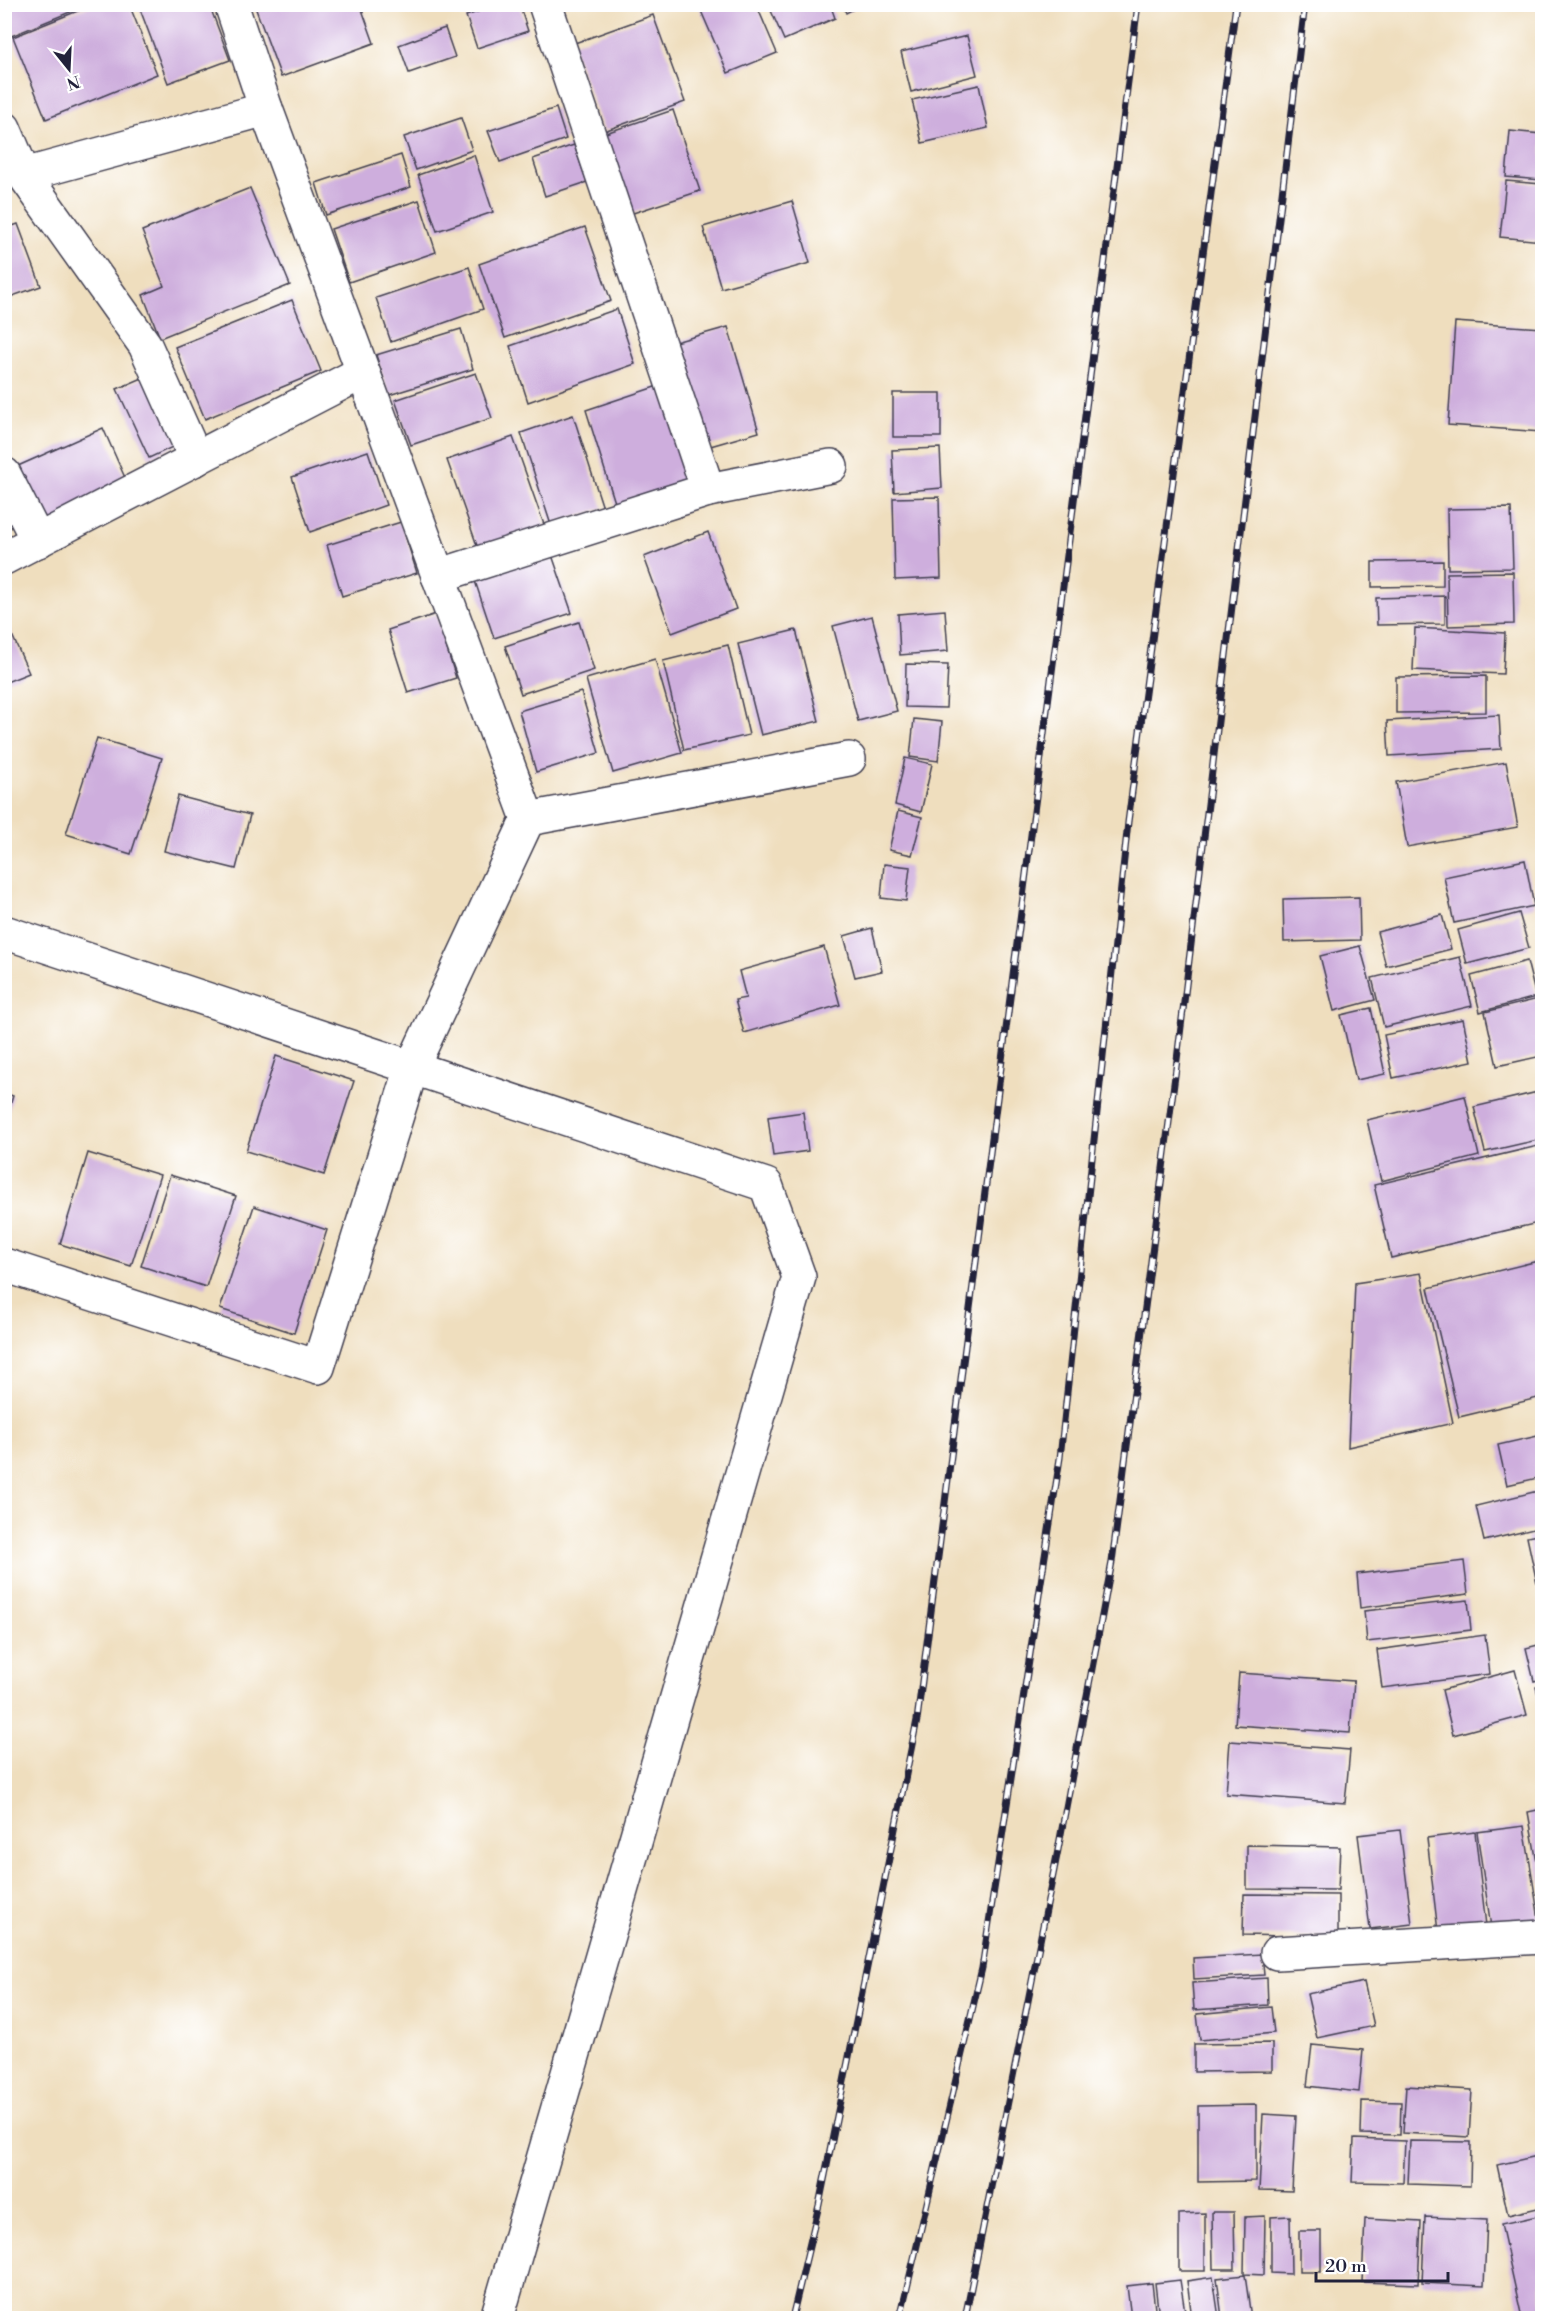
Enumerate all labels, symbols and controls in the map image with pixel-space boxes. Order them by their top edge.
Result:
north arrow [39,39,99,99]
text: N [64,71,82,94]
scale bar [1316,2245,1448,2283]
text: 20 m [1325,2255,1367,2278]

